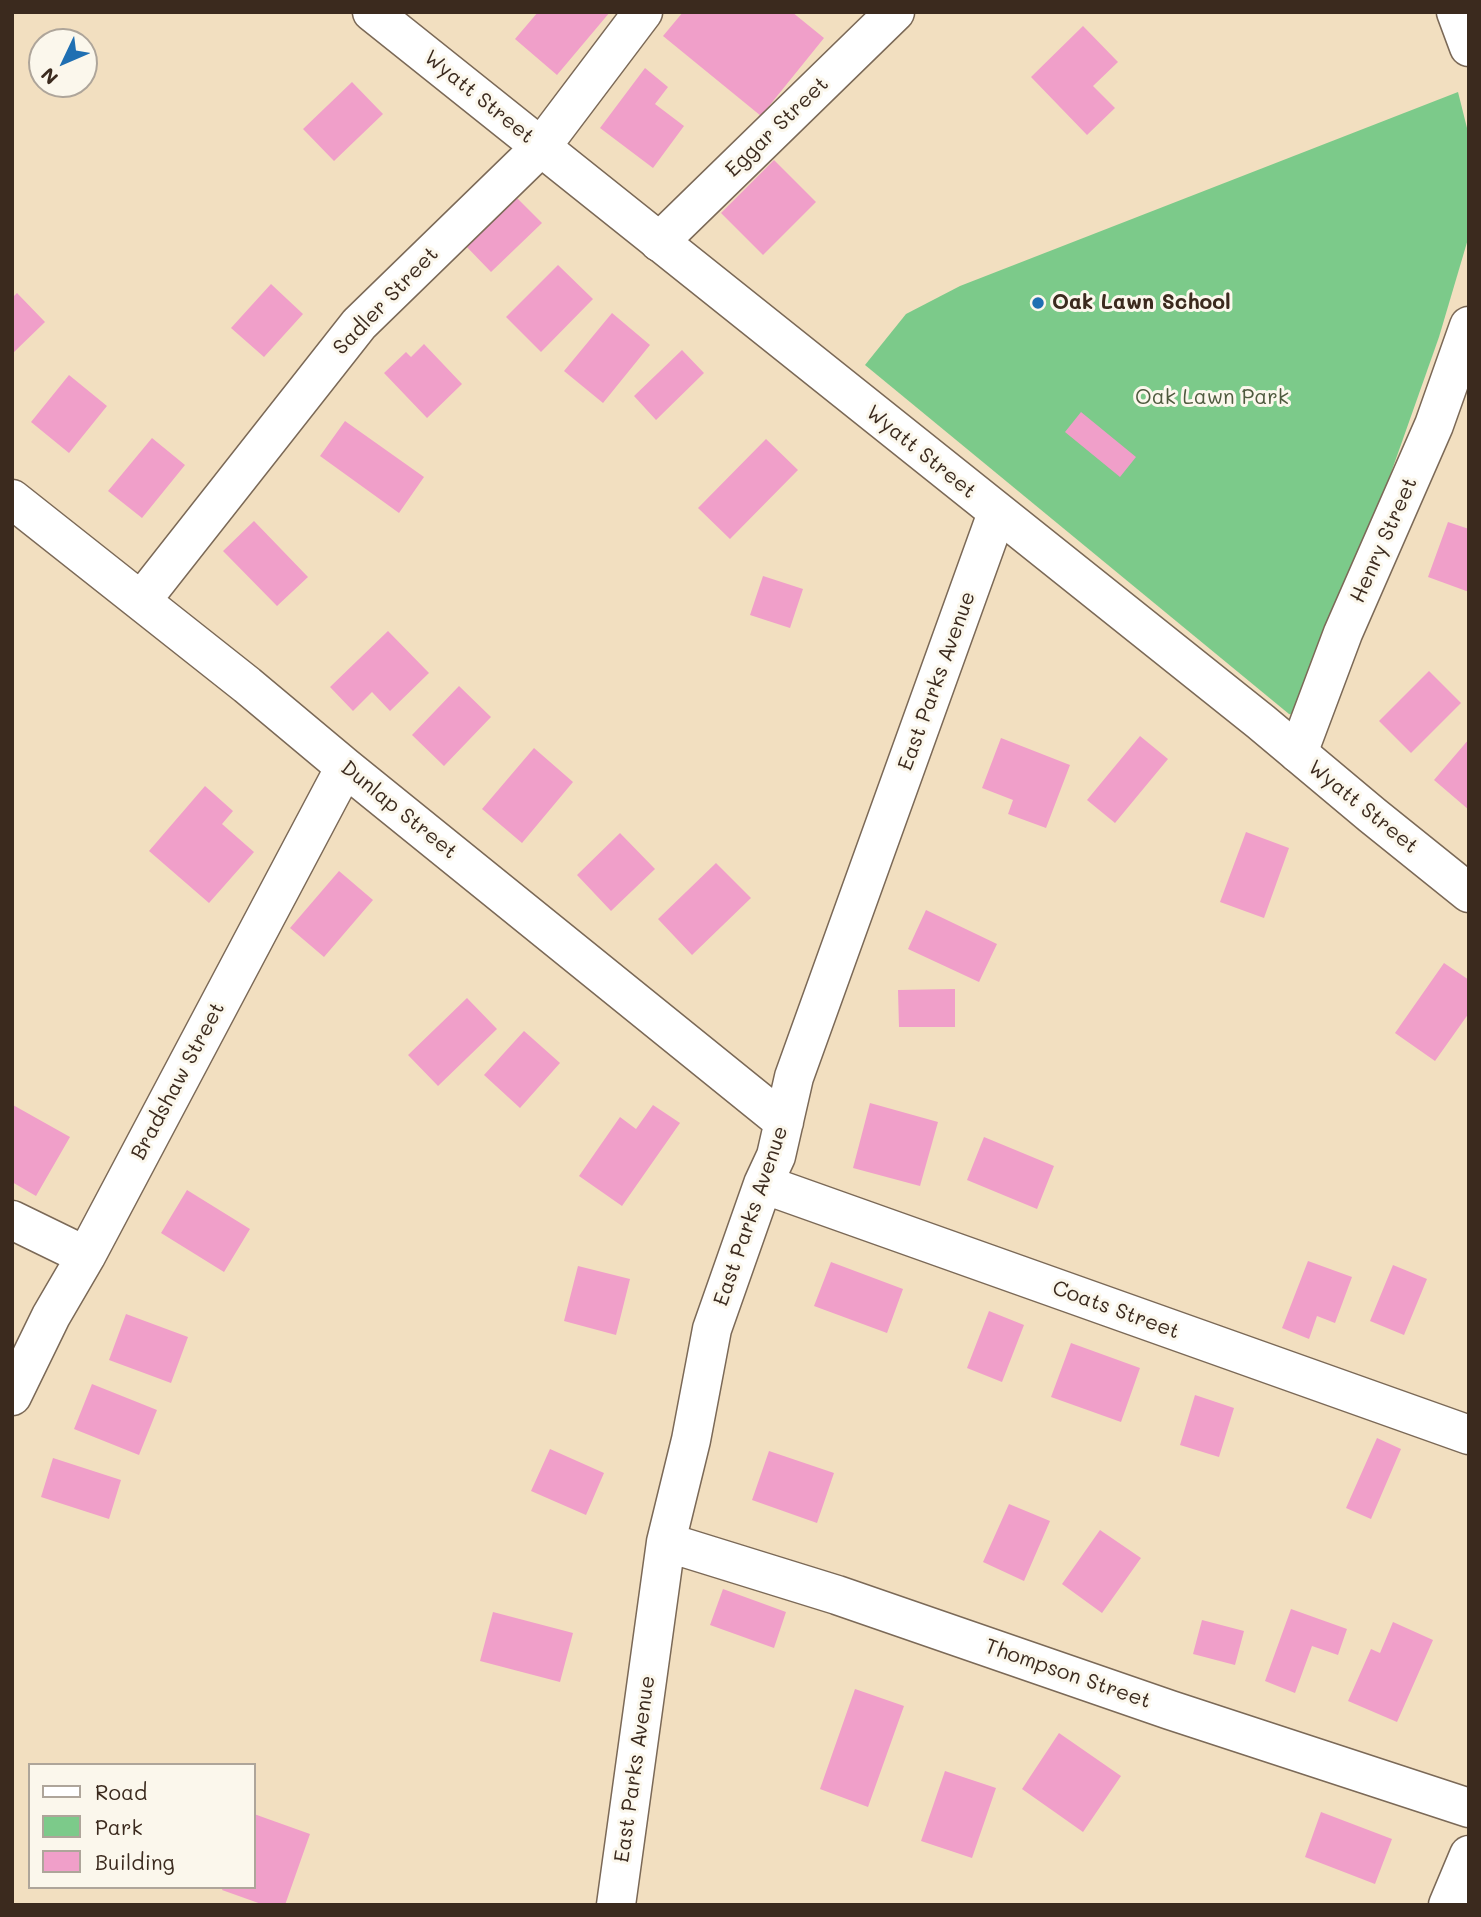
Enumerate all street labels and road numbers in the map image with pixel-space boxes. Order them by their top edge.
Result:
street label: Wyatt Street [419,45,539,149]
street label: Eggar Street [720,72,834,182]
street label: Sadler Street [328,242,444,360]
street label: Wyatt Street [861,400,981,504]
street label: Henry Street [1345,473,1423,607]
street label: East Parks Avenue [893,588,981,774]
street label: Dunlap Street [336,755,462,865]
street label: Wyatt Street [1303,755,1423,859]
street label: Bradshaw Street [126,998,230,1164]
street label: East Parks Avenue [708,1123,794,1309]
street label: Coats Street [1049,1275,1183,1345]
street label: Thompson Street [982,1634,1154,1714]
street label: East Parks Avenue [609,1674,661,1864]

